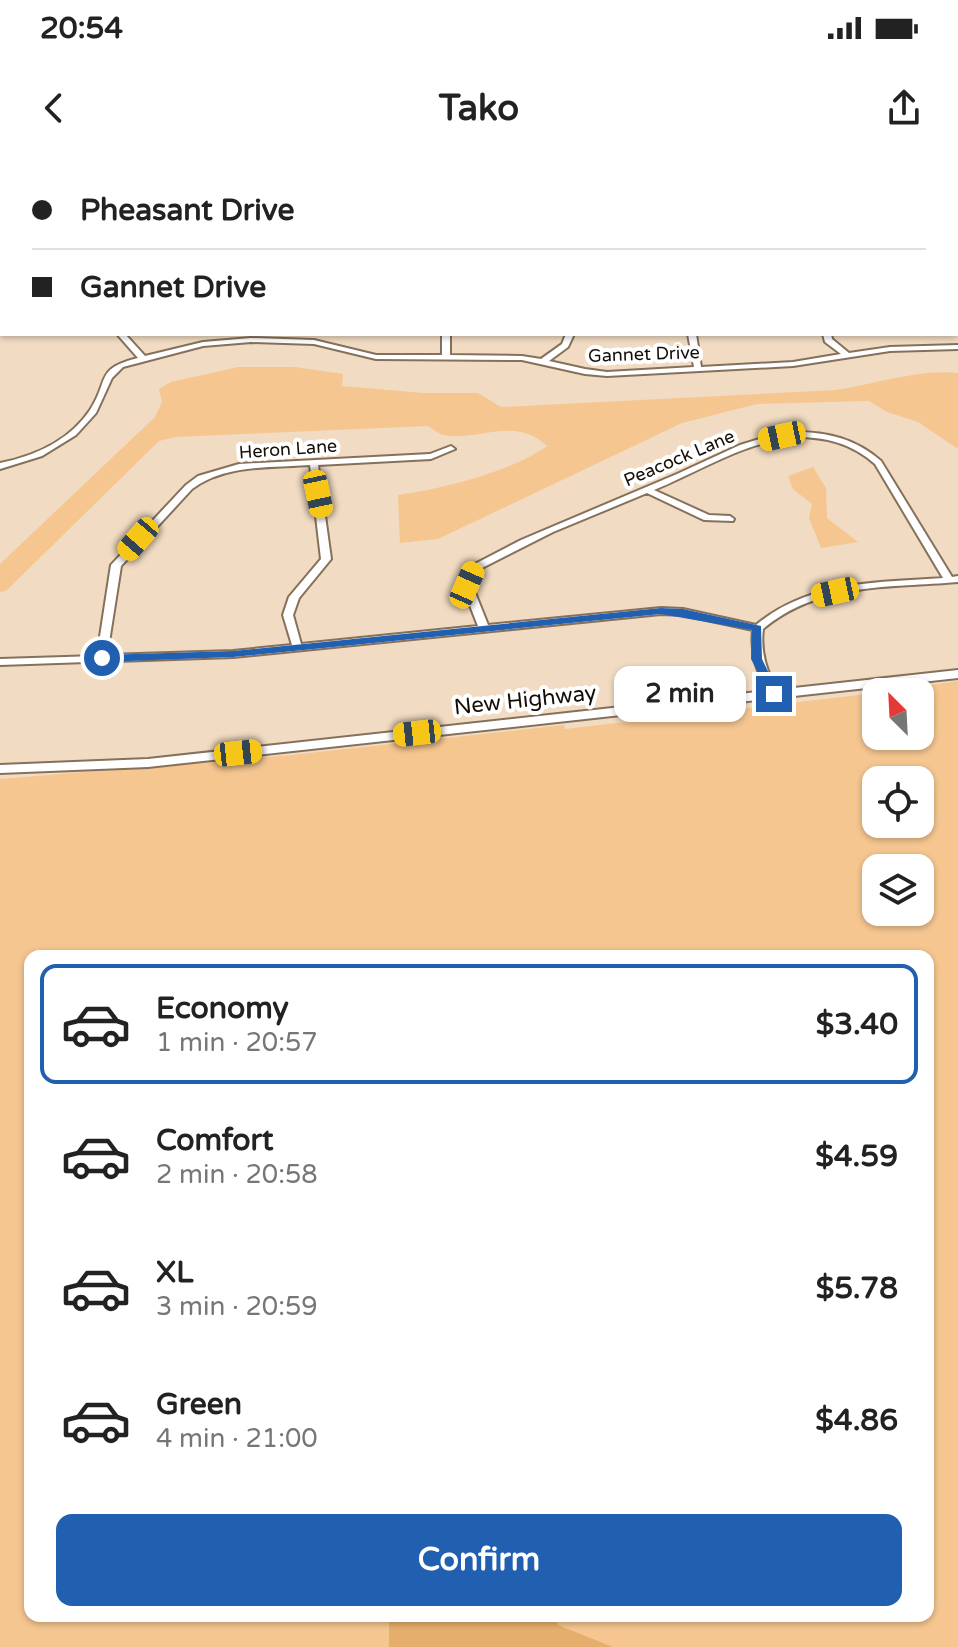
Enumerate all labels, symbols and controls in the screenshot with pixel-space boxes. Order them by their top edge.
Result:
text: 20:54 [40,10,123,47]
icon: back [32,86,76,130]
icon: share [882,86,926,130]
text: Tako [439,87,519,130]
text: Pheasant Drive [80,192,294,229]
text: Gannet Drive [80,269,266,306]
street label: Gannet Drive [588,341,700,367]
car [756,419,808,453]
street label: Peacock Lane [620,425,738,491]
street label: Heron Lane [238,435,338,463]
car [301,468,335,520]
car [113,513,163,565]
car [446,558,488,612]
car [809,575,861,609]
route start [84,640,120,676]
callout: 2 min [614,666,746,722]
route end [756,676,792,712]
text: 2 min [645,678,715,709]
north arrow [862,678,934,750]
map controls [862,678,934,926]
street label: New Highway [453,680,598,720]
car [392,719,442,747]
car [213,739,263,767]
button: locate [862,766,934,838]
button: layers [862,854,934,926]
icon: car [60,988,132,1060]
text: Economy [156,990,289,1027]
text: $3.40 [816,1006,898,1043]
text: 1 min · 20:57 [156,1027,318,1058]
icon: car [60,1120,132,1192]
text: Comfort [156,1122,274,1159]
text: $4.59 [815,1138,898,1175]
text: 2 min · 20:58 [156,1159,318,1190]
icon: car [60,1252,132,1324]
text: XL [156,1254,193,1291]
text: $5.78 [816,1270,898,1307]
text: 3 min · 20:59 [156,1291,318,1322]
icon: car [60,1384,132,1456]
text: Green [156,1386,242,1423]
text: $4.86 [815,1402,898,1439]
text: 4 min · 21:00 [156,1423,318,1454]
button: Confirm [56,1514,902,1606]

